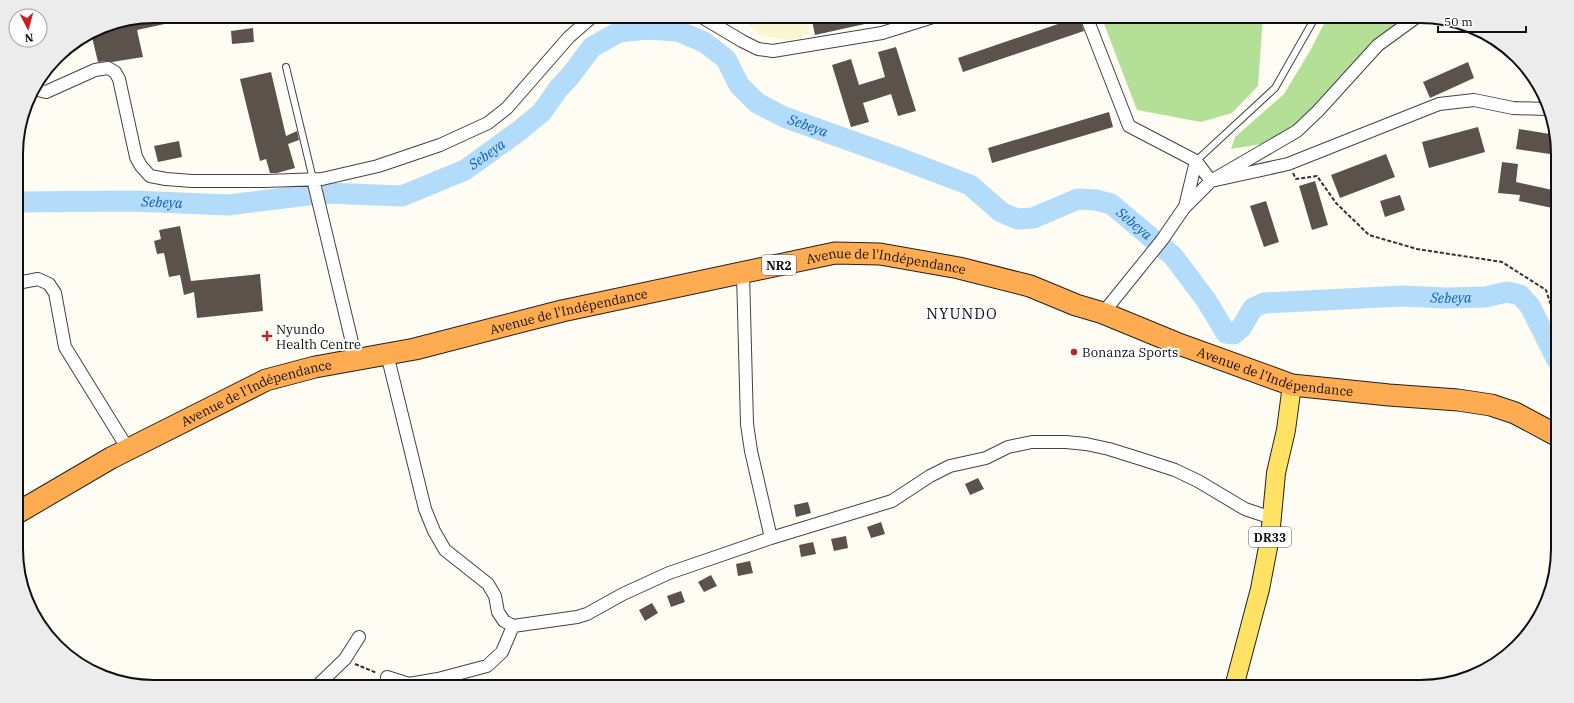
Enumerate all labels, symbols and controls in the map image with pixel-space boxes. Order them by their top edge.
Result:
north arrow [8,8,48,48]
scale bar [1438,8,1526,34]
text: 50 m [1444,14,1473,29]
text: N [24,31,34,45]
water label: Sebeya [784,110,831,141]
water label: Sebeya [464,135,509,174]
water label: Sebeya [140,192,183,212]
water label: Sebeya [1112,203,1156,244]
street label: Avenue de l'Indépendance [804,244,968,278]
road number: NR2 [762,255,796,275]
street label: Avenue de l'Indépendance [488,285,649,338]
water label: Sebeya [1429,288,1472,307]
district label: NYUNDO [926,304,998,323]
place label: Nyundo Health Centre [276,321,361,353]
marker: Nyundo Health Centre [261,330,273,342]
street label: Avenue de l'Indépendance [1195,343,1354,400]
place label: Bonanza Sports [1082,344,1178,361]
marker: Bonanza Sports [1069,347,1079,357]
street label: Avenue de l'Indépendance [178,356,333,430]
road number: DR33 [1249,527,1291,547]

